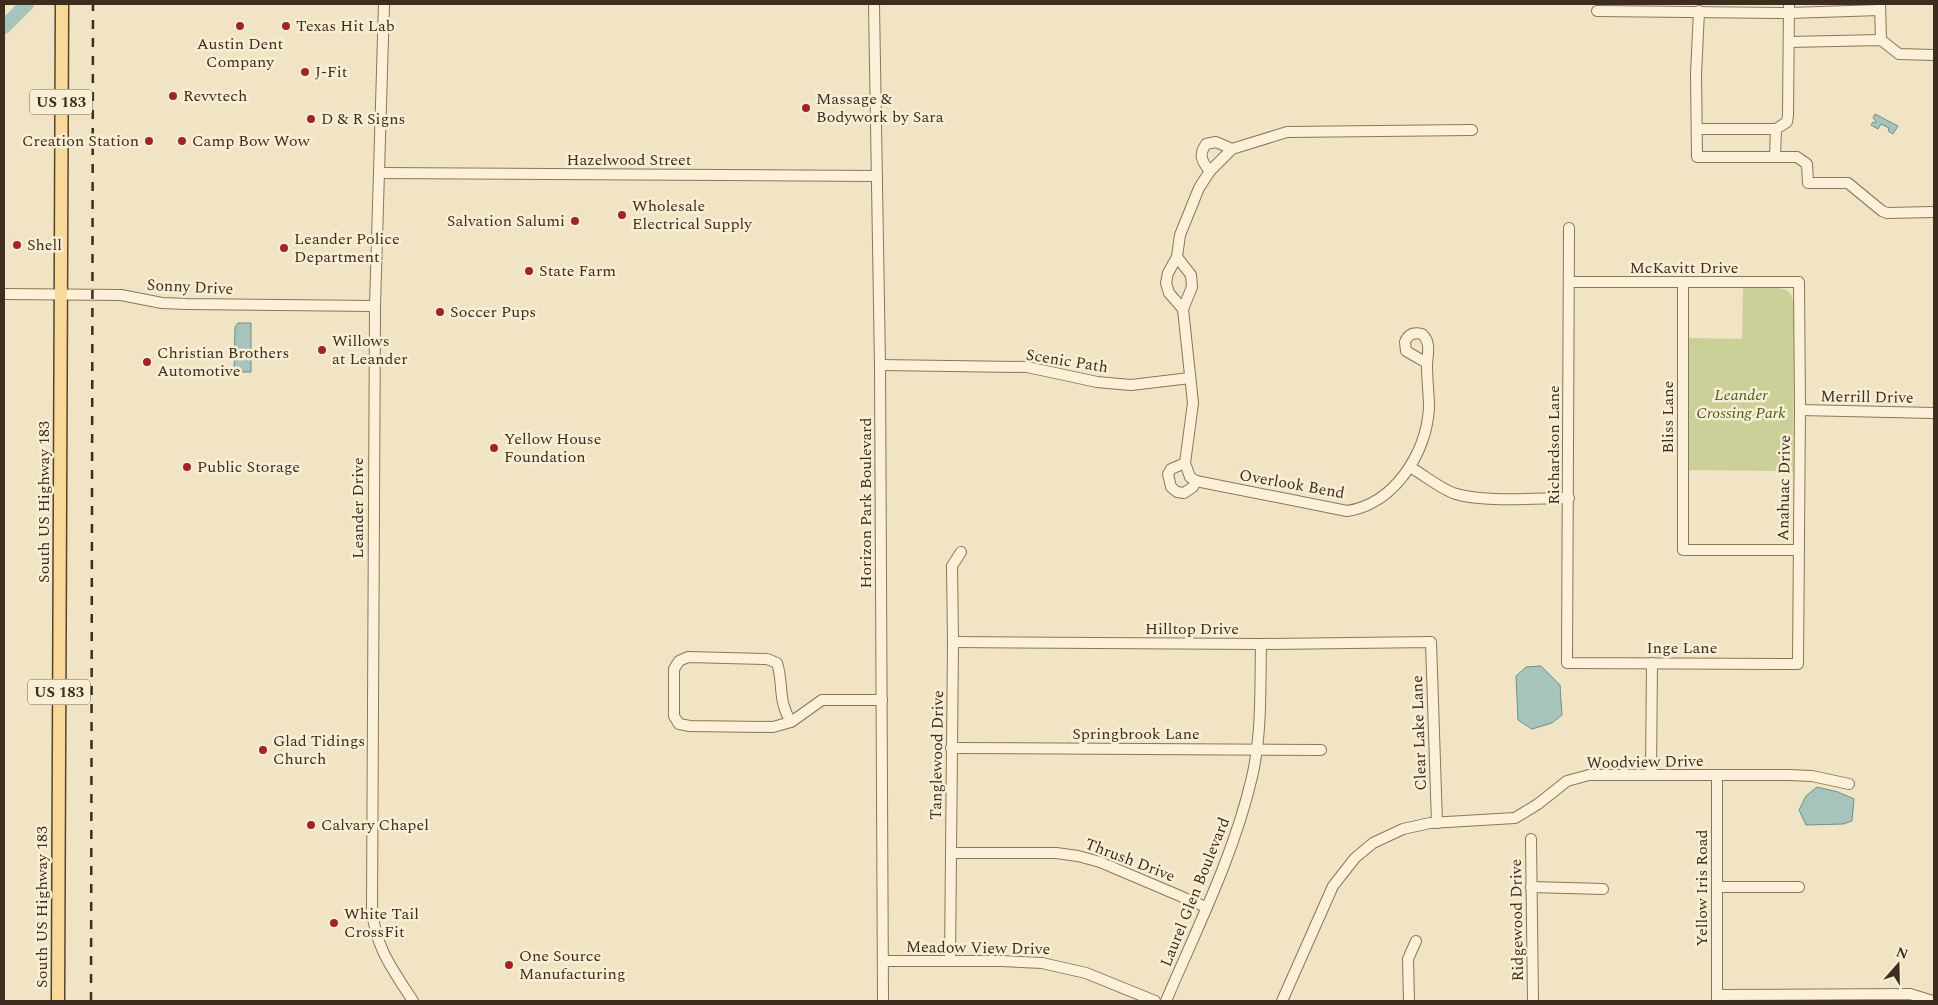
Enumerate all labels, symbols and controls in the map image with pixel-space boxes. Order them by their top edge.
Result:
place label: Texas Hit Lab [296,14,395,38]
marker: Austin Dent Company [234,20,246,32]
marker: Texas Hit Lab [280,20,292,32]
place label: Austin Dent Company [197,32,284,74]
place label: J-Fit [315,60,348,84]
marker: J-Fit [299,66,311,78]
place label: Revvtech [183,84,247,108]
place label: Massage & Bodywork by Sara [816,87,944,129]
road number: US 183 [30,90,92,114]
marker: Revvtech [167,90,179,102]
marker: Massage & Bodywork by Sara [800,102,812,114]
place label: D & R Signs [321,107,405,131]
marker: D & R Signs [305,113,317,125]
place label: Creation Station [22,129,139,153]
place label: Camp Bow Wow [192,129,311,153]
marker: Creation Station [143,135,155,147]
marker: Camp Bow Wow [176,135,188,147]
street label: Hazelwood Street [566,148,692,172]
place label: Wholesale Electrical Supply [632,194,753,236]
place label: Salvation Salumi [447,209,565,233]
marker: Wholesale Electrical Supply [616,209,628,221]
marker: Salvation Salumi [569,215,581,227]
place label: Leander Police Department [294,227,400,269]
place label: Shell [27,233,62,257]
marker: Shell [11,239,23,251]
marker: Leander Police Department [278,242,290,254]
street label: McKavitt Drive [1629,256,1739,280]
place label: State Farm [539,259,616,283]
marker: State Farm [523,265,535,277]
street label: Sonny Drive [146,273,234,301]
place label: Soccer Pups [450,300,536,324]
marker: Soccer Pups [434,306,446,318]
place label: Willows at Leander [332,329,408,371]
place label: Christian Brothers Automotive [157,341,289,383]
street label: Scenic Path [1024,343,1110,379]
marker: Willows at Leander [316,344,328,356]
marker: Christian Brothers Automotive [141,356,153,368]
street label: Bliss Lane [1656,381,1680,453]
park label: Leander Crossing Park [1696,383,1786,425]
street label: Merrill Drive [1820,384,1914,410]
street label: Richardson Lane [1542,385,1566,505]
street label: Horizon Park Boulevard [854,417,878,589]
street label: South US Highway 183 [32,421,56,583]
place label: Yellow House Foundation [504,427,601,469]
street label: Anahuac Drive [1771,435,1797,541]
marker: Yellow House Foundation [488,442,500,454]
place label: Public Storage [197,455,300,479]
street label: Leander Drive [346,457,370,559]
marker: Public Storage [181,461,193,473]
street label: Overlook Bend [1237,463,1347,505]
street label: Hilltop Drive [1145,617,1239,641]
street label: Inge Lane [1647,636,1717,660]
street label: Clear Lake Lane [1405,675,1433,791]
road number: US 183 [28,680,90,704]
street label: Tanglewood Drive [924,690,950,820]
street label: Springbrook Lane [1072,722,1200,746]
place label: Glad Tidings Church [273,729,365,771]
marker: Glad Tidings Church [257,744,269,756]
street label: Woodview Drive [1586,749,1704,775]
place label: Calvary Chapel [321,813,429,837]
street label: Laurel Glen Boulevard [1154,814,1236,970]
marker: Calvary Chapel [305,819,317,831]
street label: South US Highway 183 [30,826,54,988]
street label: Yellow Iris Road [1690,830,1714,946]
street label: Thrush Drive [1081,832,1179,888]
street label: Ridgewood Drive [1504,859,1530,981]
place label: White Tail CrossFit [344,902,419,944]
marker: White Tail CrossFit [328,917,340,929]
street label: Meadow View Drive [906,935,1050,961]
north arrow [1873,940,1923,990]
text: N [1893,941,1911,965]
place label: One Source Manufacturing [519,944,625,986]
marker: One Source Manufacturing [503,959,515,971]

